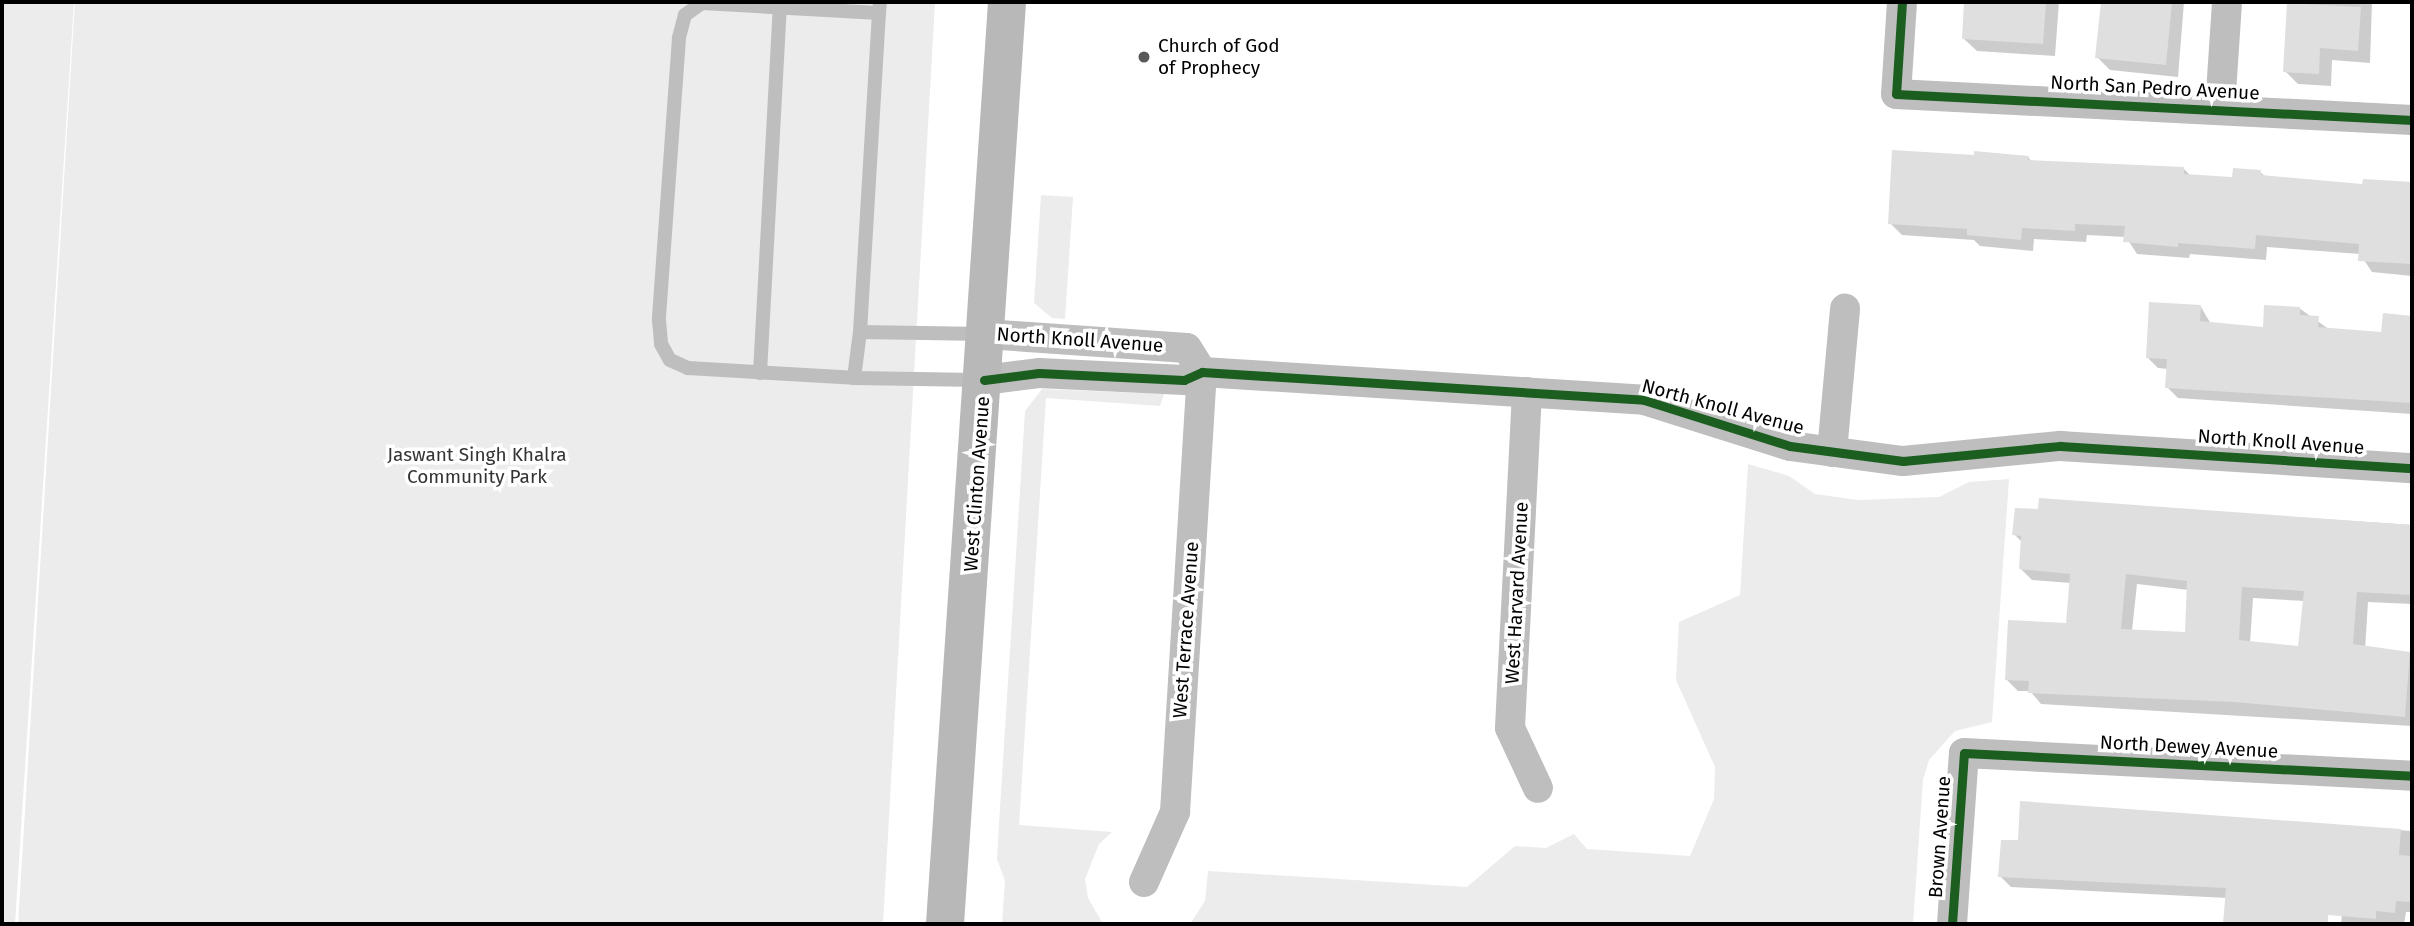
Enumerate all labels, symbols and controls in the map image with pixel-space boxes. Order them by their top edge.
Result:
place label: Church of God of Prophecy [1158,35,1280,79]
marker: Church of God of Prophecy [1136,49,1152,65]
street label: North San Pedro Avenue [2050,71,2260,105]
street label: North Knoll Avenue [996,323,1164,357]
street label: North Knoll Avenue [1639,374,1807,440]
street label: West Clinton Avenue [959,395,995,573]
street label: North Knoll Avenue [2197,425,2365,459]
park label: Jaswant Singh Khalra Community Park [387,444,567,488]
street label: West Harvard Avenue [1501,501,1533,685]
street label: West Terrace Avenue [1168,541,1204,719]
street label: North Dewey Avenue [2099,731,2279,763]
street label: Brown Avenue [1924,775,1956,899]

